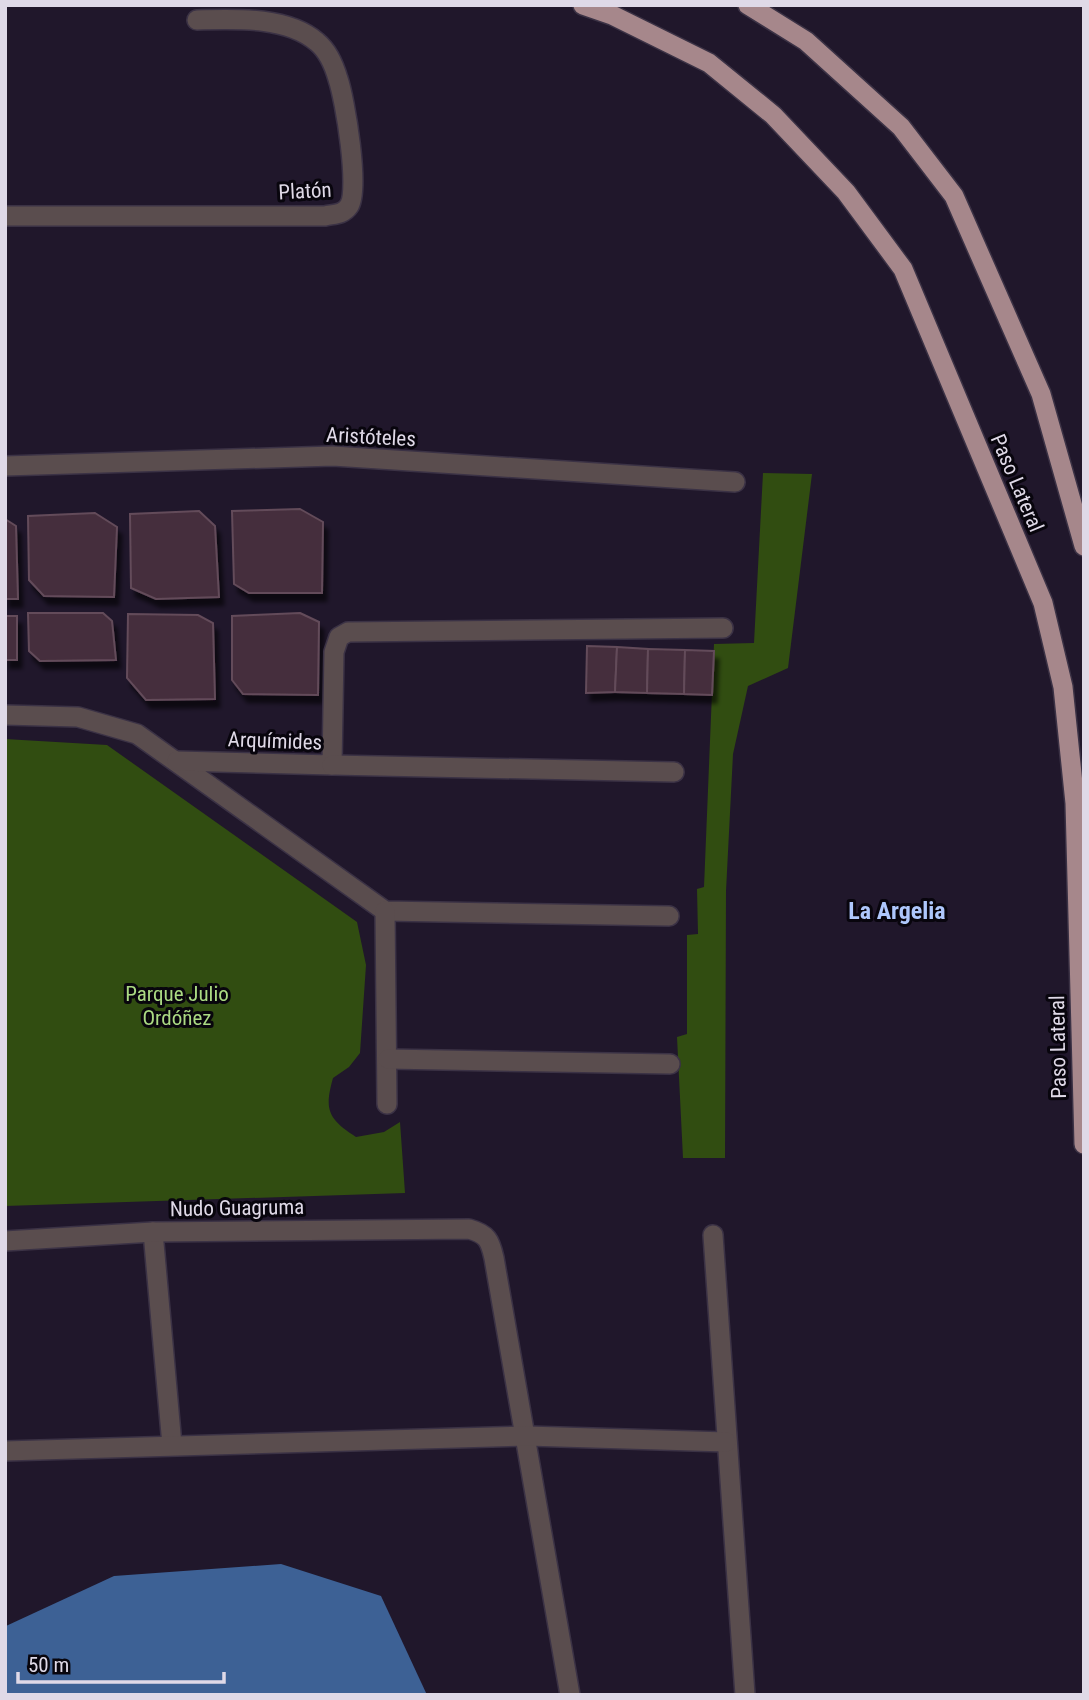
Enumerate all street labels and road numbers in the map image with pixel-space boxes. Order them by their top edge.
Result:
street label: Platón [278,178,332,204]
street label: Aristóteles [326,423,416,451]
street label: Paso Lateral [986,431,1048,535]
street label: Arquímides [227,727,323,755]
street label: Paso Lateral [1045,995,1071,1099]
street label: Nudo Guagruma [170,1195,304,1221]

